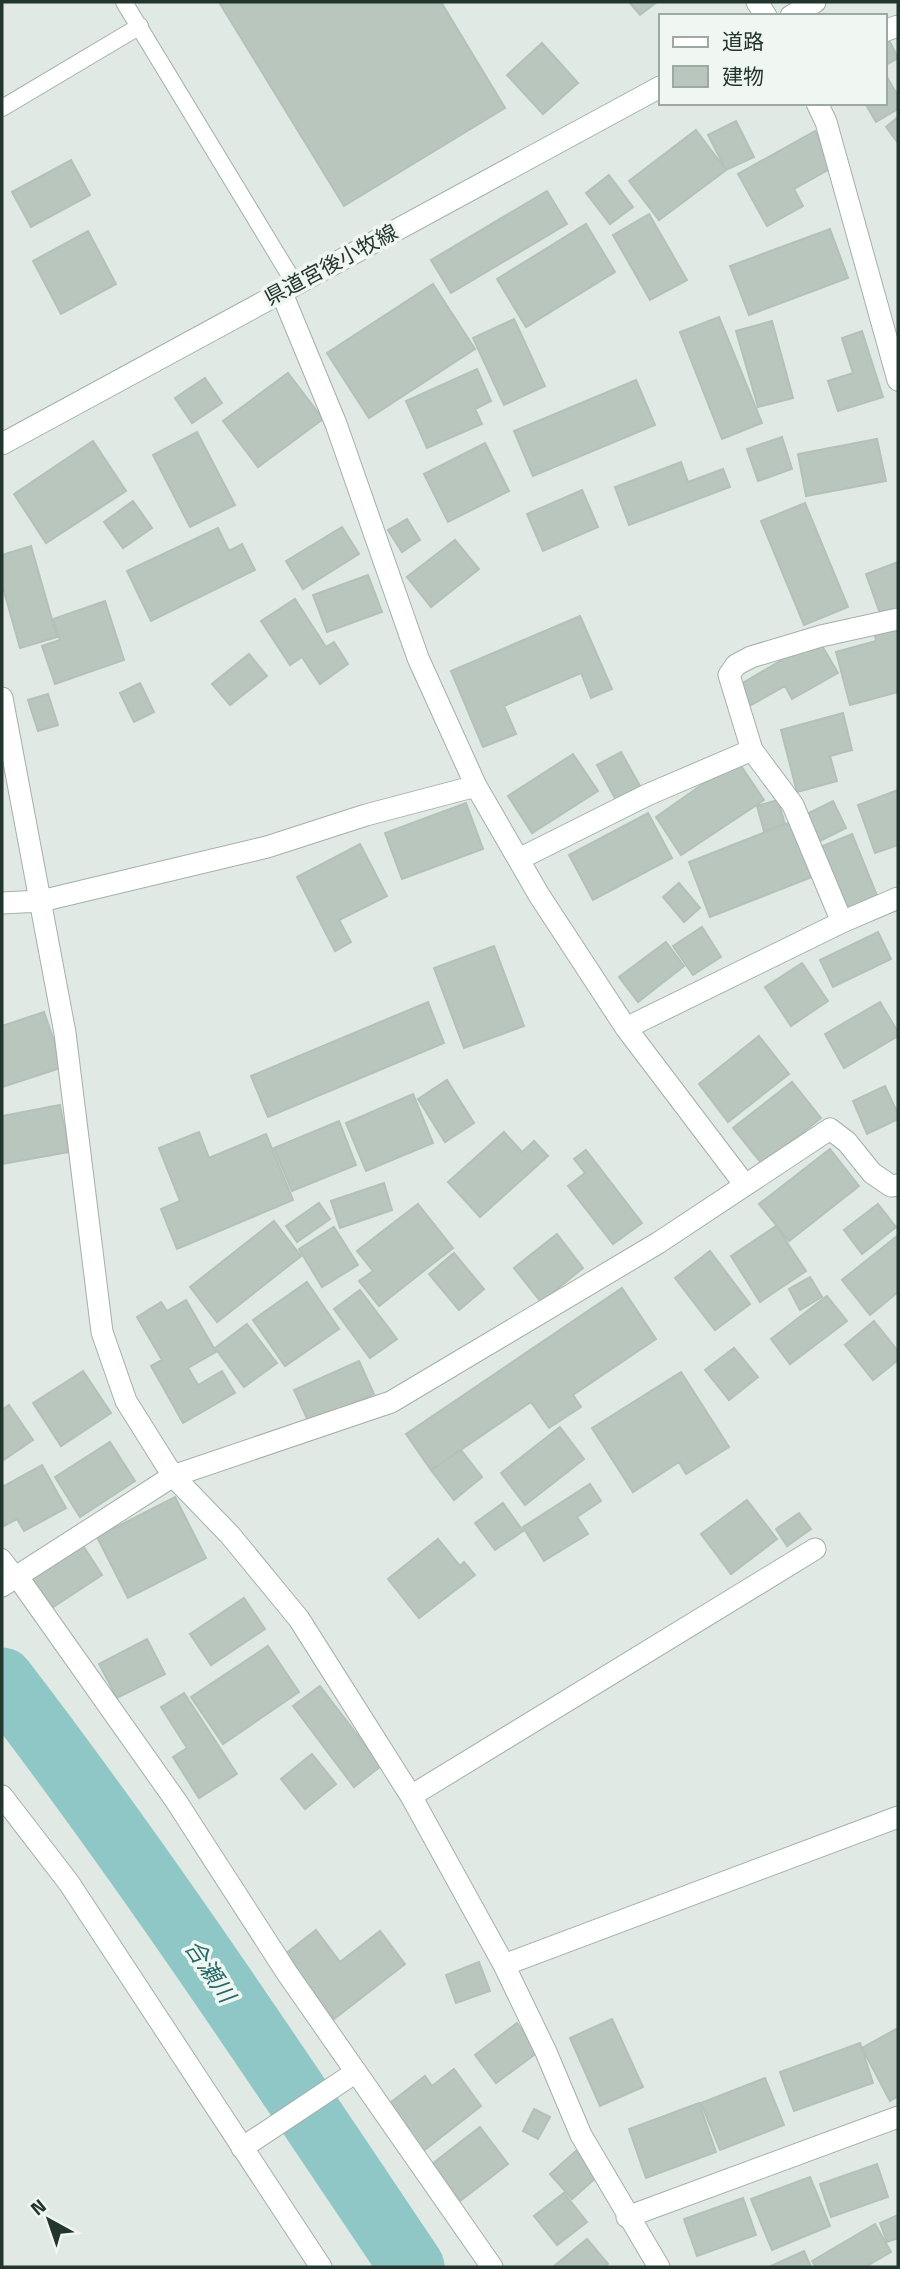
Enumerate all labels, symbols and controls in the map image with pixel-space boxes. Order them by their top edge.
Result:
legend [659,14,886,105]
text: 道路 [722,25,764,57]
text: 建物 [722,60,764,92]
street label: 県道宮後小牧線 [258,215,403,313]
water label: 合瀬川 [177,1932,246,2012]
north arrow [14,2185,84,2255]
text: N [23,2191,52,2222]

